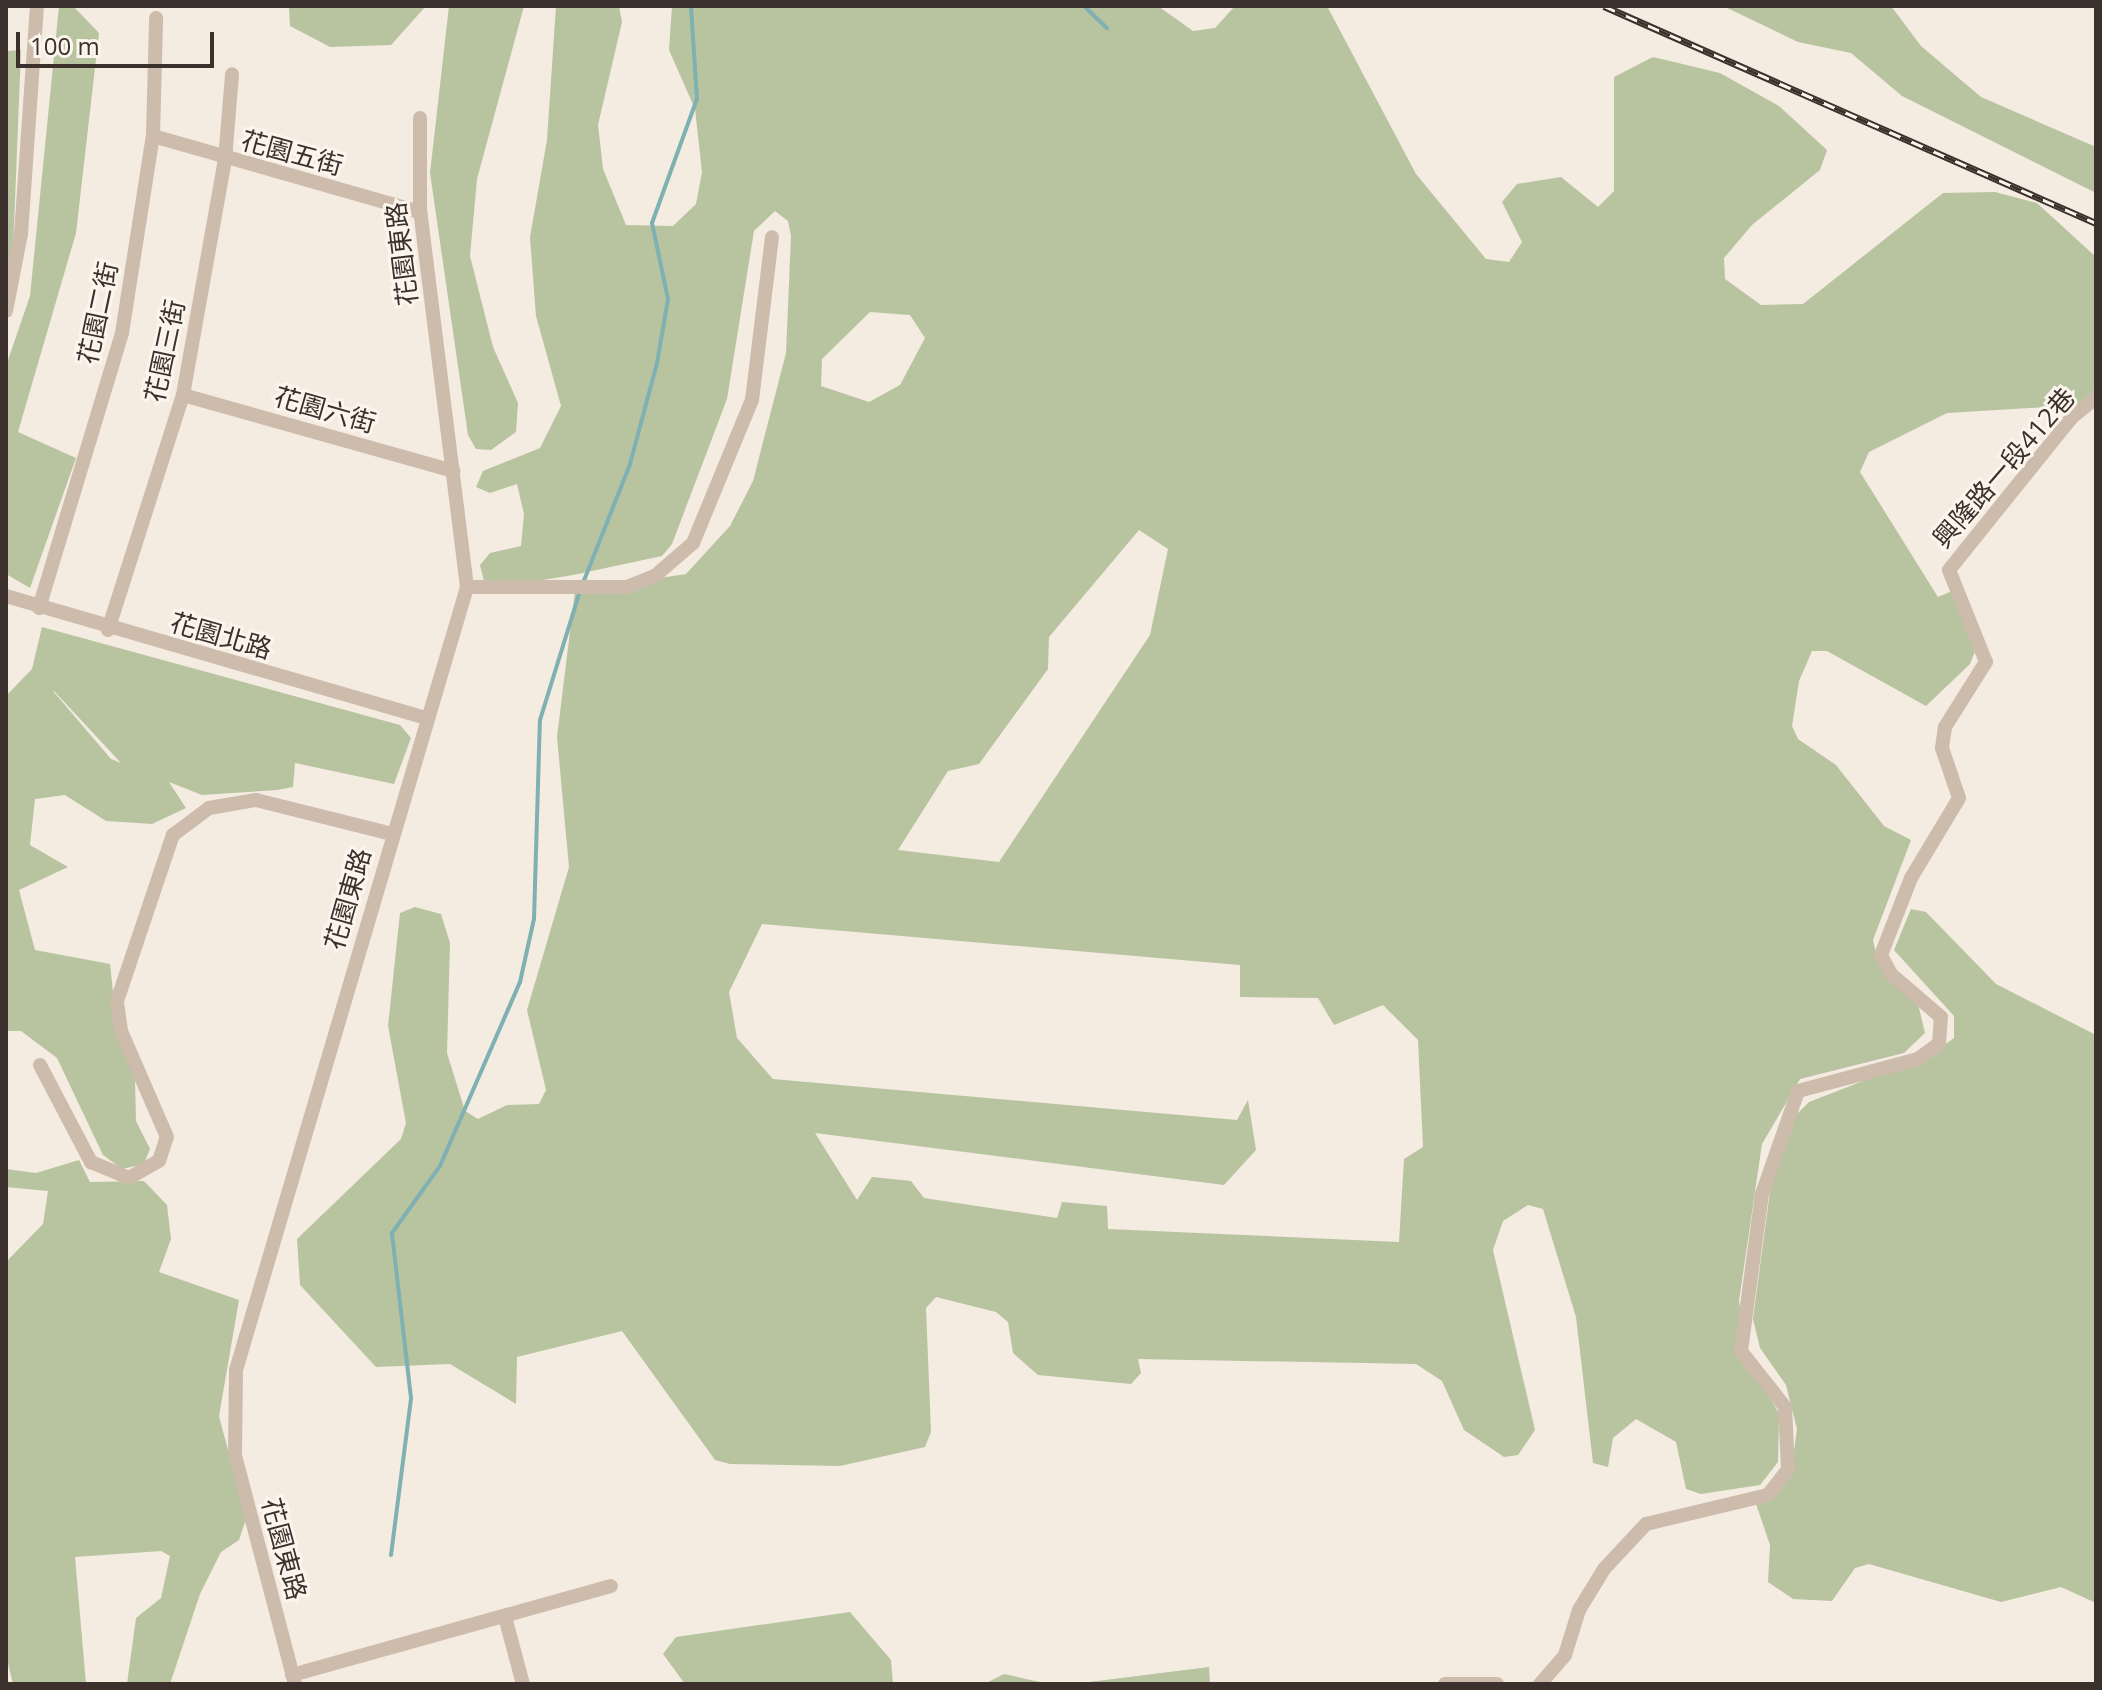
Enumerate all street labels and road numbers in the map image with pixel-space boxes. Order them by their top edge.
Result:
street label: 花園五街 [238,124,346,182]
street label: 花園東路 [380,200,424,308]
street label: 花園二街 [72,259,124,367]
street label: 花園三街 [139,297,191,405]
street label: 花園六街 [271,381,379,439]
street label: 興隆路一段412巷 [1926,382,2082,554]
street label: 花園北路 [167,607,275,665]
street label: 花園東路 [319,845,377,953]
street label: 花園東路 [255,1495,313,1603]

